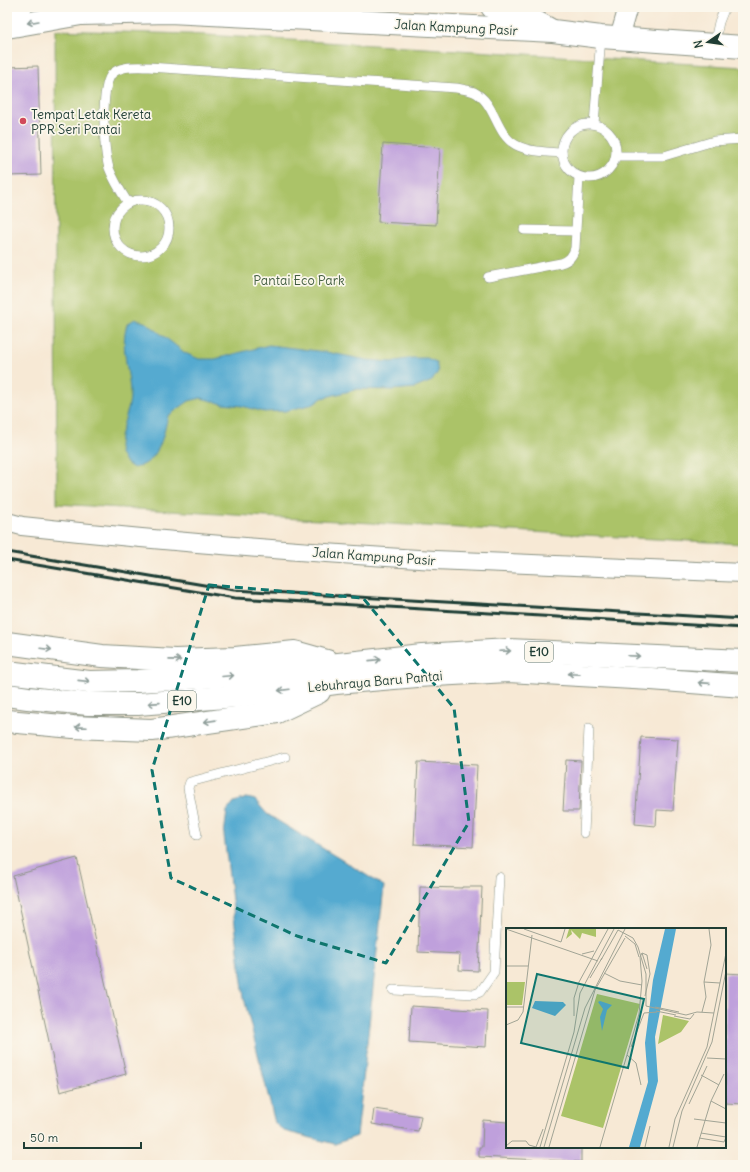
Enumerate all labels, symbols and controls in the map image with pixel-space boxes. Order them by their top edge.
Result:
street label: Jalan Kampung Pasir [394,16,519,39]
one-way arrow [27,18,40,26]
north arrow [688,22,728,62]
text: N [691,39,706,50]
place label: Tempat Letak Kereta PPR Seri Pantai [31,106,151,138]
marker: Tempat Letak Kereta PPR Seri Pantai [18,116,28,126]
park label: Pantai Eco Park [253,272,345,289]
street label: Jalan Kampung Pasir [312,544,437,569]
road number: E10 [525,642,553,662]
one-way arrow [39,645,52,653]
one-way arrow [498,647,511,655]
one-way arrow [627,652,640,660]
one-way arrow [168,656,181,664]
one-way arrow [368,656,381,664]
street label: Lebuhraya Baru Pantai [307,667,443,696]
one-way arrow [568,671,581,678]
one-way arrow [221,672,234,679]
one-way arrow [77,678,90,685]
one-way arrow [698,679,711,686]
one-way arrow [278,686,291,694]
road number: E10 [168,691,196,711]
one-way arrow [148,699,161,706]
one-way arrow [204,717,217,725]
one-way arrow [75,724,88,731]
inset map [506,928,726,1148]
scale bar [24,1124,141,1150]
text: 50 m [30,1130,59,1145]

